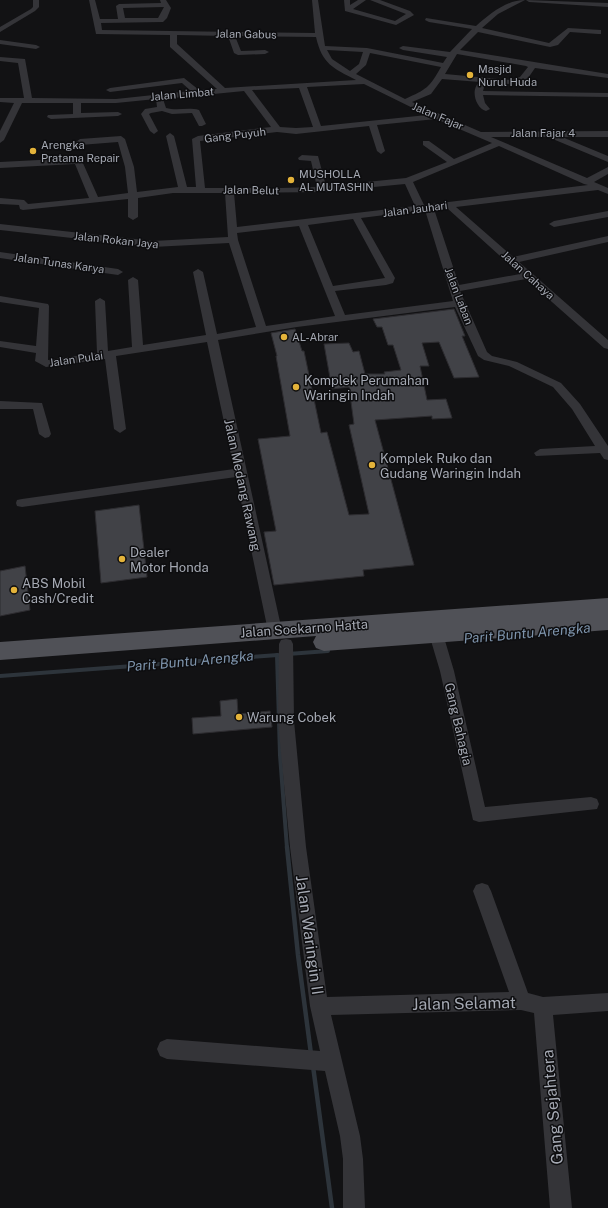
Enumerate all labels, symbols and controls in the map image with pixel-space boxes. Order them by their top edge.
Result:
street label: Jalan Gabus [215,27,277,41]
place label: Masjid Nurul Huda [478,63,537,88]
marker: Masjid Nurul Huda [465,70,475,80]
street label: Jalan Limbat [150,85,214,103]
street label: Jalan Fajar [411,100,465,132]
street label: Gang Puyuh [203,125,267,145]
street label: Jalan Fajar 4 [511,127,575,139]
place label: Arengka Pratama Repair [41,139,120,164]
marker: Arengka Pratama Repair [28,146,38,156]
place label: MUSHOLLA AL MUTASHIN [299,168,374,193]
marker: MUSHOLLA AL MUTASHIN [286,175,296,185]
street label: Jalan Belut [223,184,279,196]
street label: Jalan Jauhari [382,199,448,219]
street label: Jalan Rokan Jaya [73,230,159,250]
street label: Jalan Cahaya [499,248,557,302]
street label: Jalan Tunas Karya [13,251,105,275]
street label: Jalan Laban [443,266,475,326]
place label: AL-Abrar [292,331,338,343]
marker: AL-Abrar [279,332,289,342]
street label: Jalan Pulai [48,349,104,369]
place label: Komplek Perumahan Waringin Indah [304,373,429,403]
marker: Komplek Perumahan Waringin Indah [291,382,301,392]
street label: Jalan Medang Rawang [221,418,264,553]
place label: Komplek Ruko dan Gudang Waringin Indah [380,451,521,481]
marker: Komplek Ruko dan Gudang Waringin Indah [367,460,377,470]
place label: Dealer Motor Honda [130,545,209,575]
marker: Dealer Motor Honda [117,554,127,564]
place label: ABS Mobil Cash/Credit [22,576,94,606]
marker: ABS Mobil Cash/Credit [9,585,19,595]
street label: Jalan Soekarno Hatta [240,617,368,640]
water label: Parit Buntu Arengka [463,619,591,647]
water label: Parit Buntu Arengka [126,647,254,675]
street label: Gang Bahagia [442,681,475,767]
place label: Warung Cobek [247,710,336,725]
marker: Warung Cobek [234,712,244,722]
street label: Jalan Waringin II [292,874,327,996]
street label: Jalan Selamat [412,993,516,1014]
street label: Gang Sejahtera [538,1049,567,1165]

